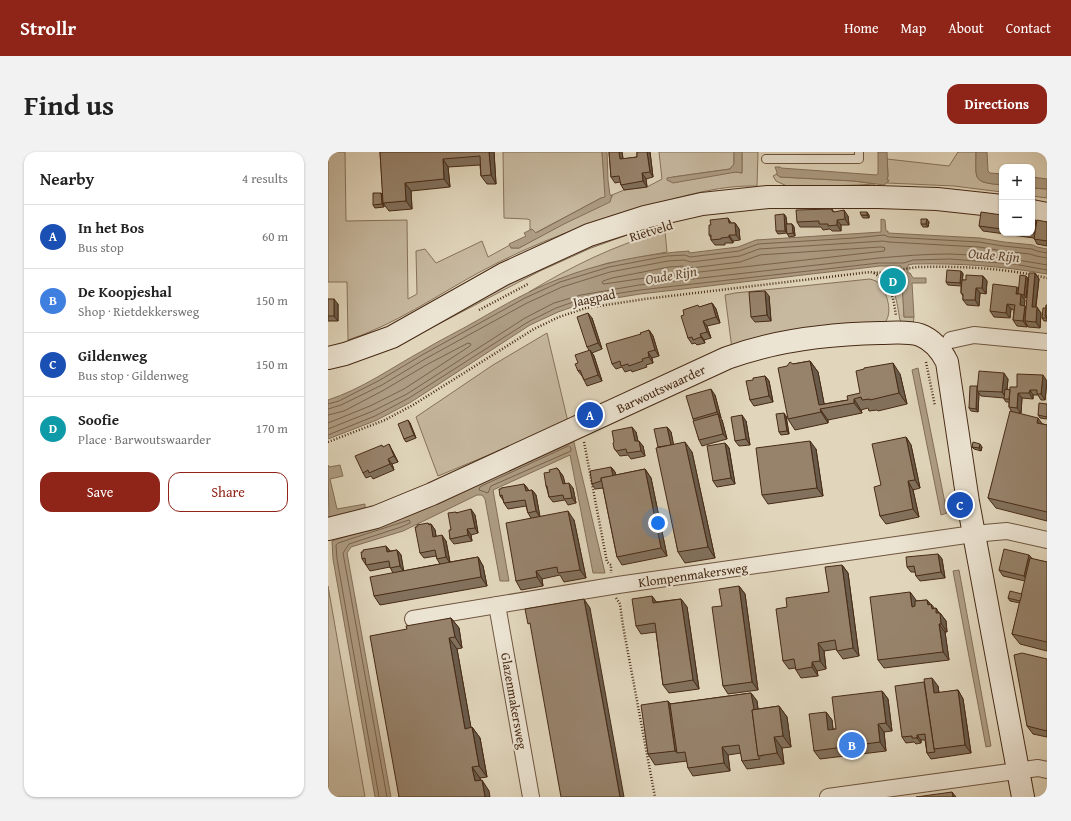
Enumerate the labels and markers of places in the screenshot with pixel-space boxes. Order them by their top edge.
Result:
pin: D [880,266,906,296]
pin: A [577,400,603,430]
pin: C [947,490,973,520]
pin: B [839,730,865,760]

